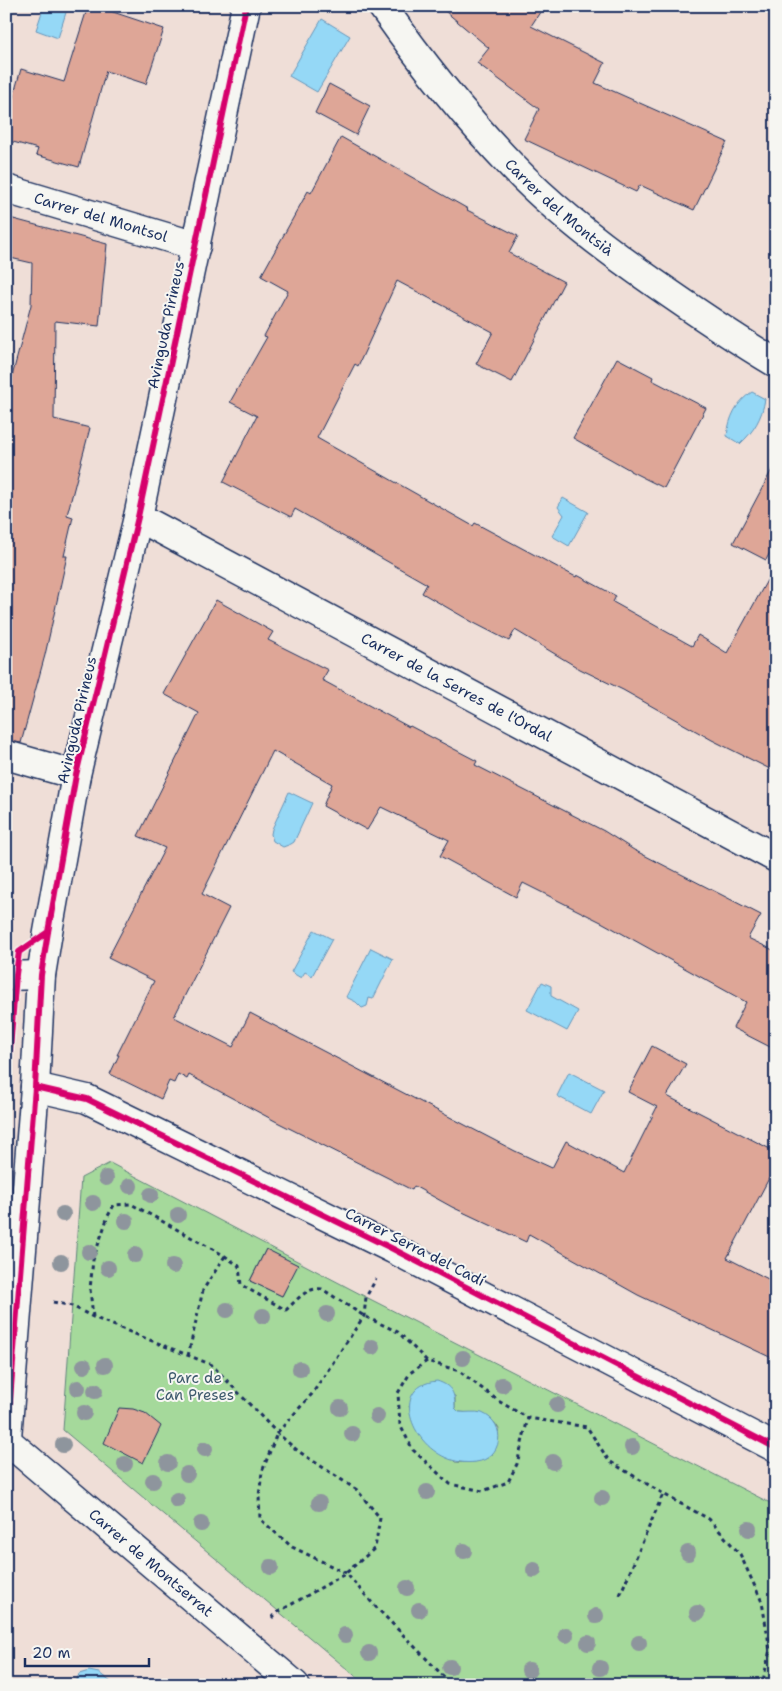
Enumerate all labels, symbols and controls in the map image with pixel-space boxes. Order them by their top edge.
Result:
street label: Carrer del Montsià [500,154,618,261]
street label: Carrer del Montsol [32,188,171,247]
street label: Avinguda Pirineus [143,259,189,391]
street label: Carrer de la Serres de l'Ordal [357,628,556,747]
street label: Avinguda Pirineus [53,654,101,786]
street label: Carrer Serra del Cadí [342,1203,489,1291]
park label: Parc de Can Preses [156,1368,234,1405]
street label: Carrer de Montserrat [84,1504,217,1621]
scale bar [25,1636,149,1668]
text: 20 m [32,1643,71,1663]

